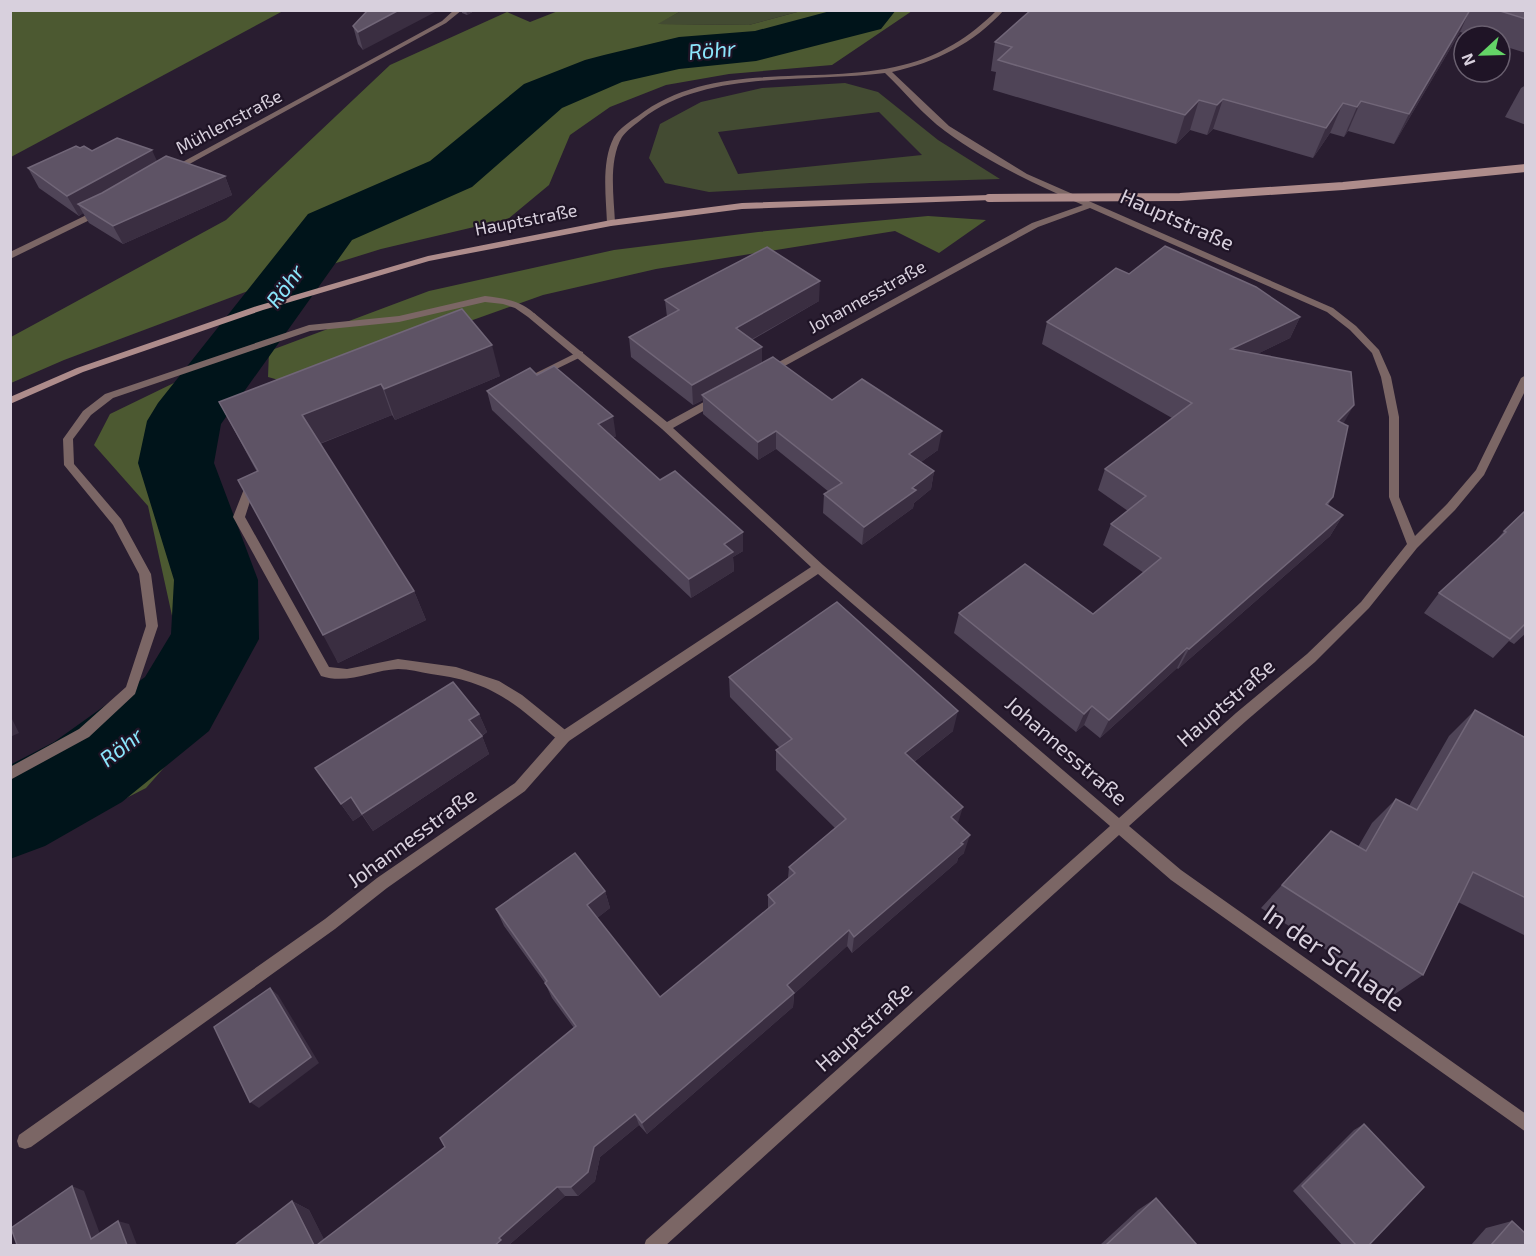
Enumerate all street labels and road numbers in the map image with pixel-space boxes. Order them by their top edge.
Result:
street label: Mühlenstraße [172,84,285,158]
street label: Hauptstraße [1117,182,1238,255]
street label: Hauptstraße [472,198,579,240]
street label: Johannesstraße [804,255,929,338]
street label: Hauptstraße [1171,652,1279,751]
street label: Johannesstraße [1001,690,1133,810]
street label: Johannesstraße [342,782,480,892]
street label: In der Schlade [1258,897,1412,1017]
street label: Hauptstraße [809,976,917,1076]

